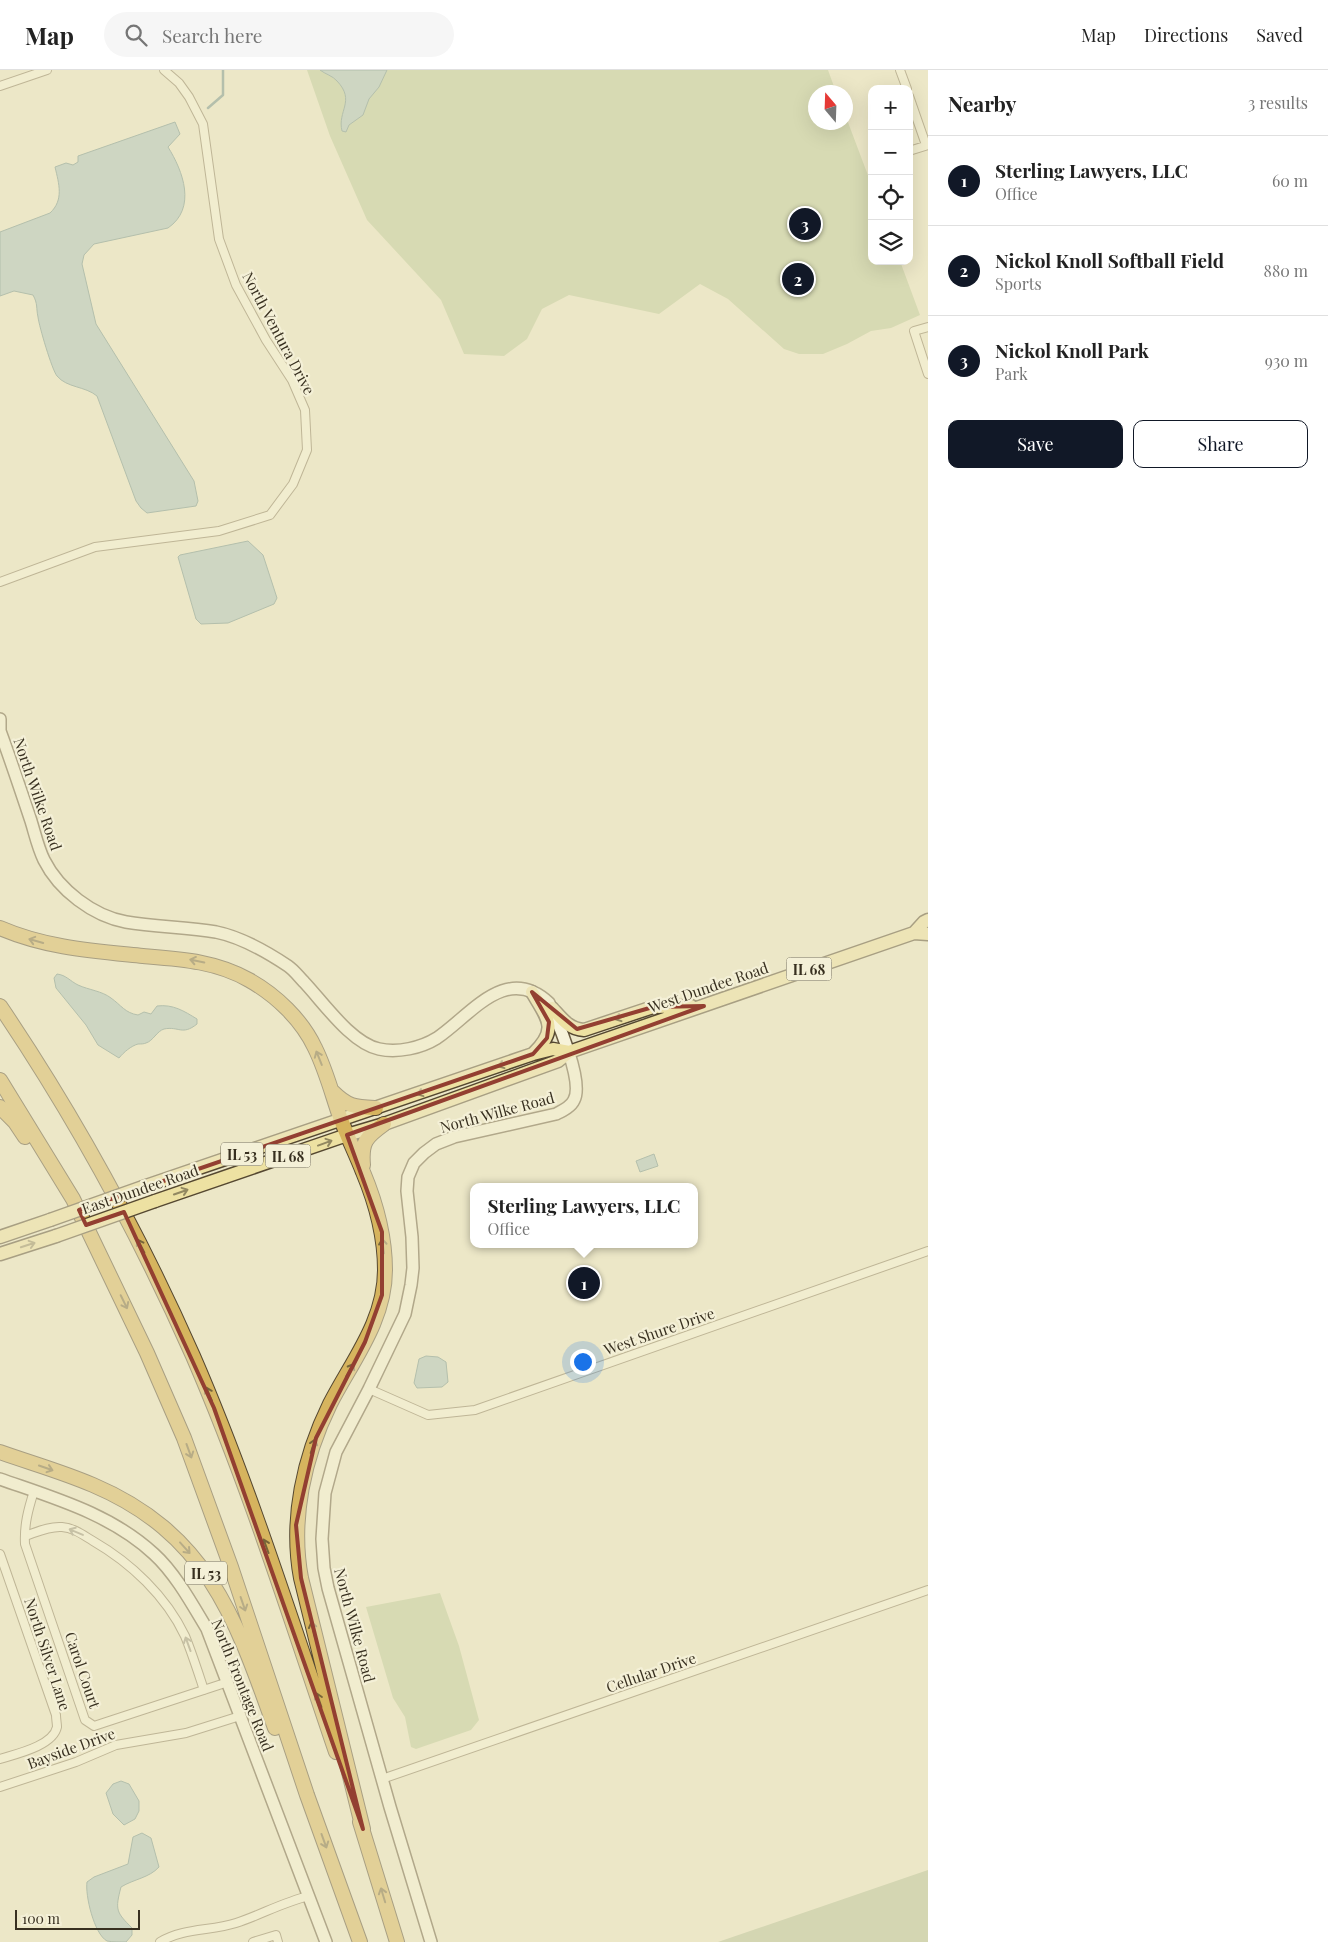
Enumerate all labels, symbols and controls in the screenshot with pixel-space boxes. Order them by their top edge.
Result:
search box [104,12,454,57]
text: Map [25,19,74,51]
icon: search [122,21,150,49]
text: Search here [162,22,262,48]
text: Map [1081,23,1116,47]
text: Directions [1144,23,1228,47]
text: Saved [1256,23,1303,47]
north arrow [808,85,853,130]
map controls [868,85,913,265]
button: + [868,85,913,130]
text: Nearby [948,89,1017,117]
text: 3 results [1248,92,1308,113]
button: − [868,130,913,175]
text: Sterling Lawyers, LLC [995,157,1188,183]
text: 1 [961,170,967,191]
text: 60 m [1272,170,1308,191]
button: locate [868,175,913,220]
text: Office [995,183,1038,204]
pin: 3 [789,205,821,243]
button: layers [868,220,913,265]
text: Nickol Knoll Softball Field [995,247,1224,273]
pin: 2 [782,260,814,298]
text: 2 [960,260,968,281]
text: 880 m [1264,260,1308,281]
street label: North Ventura Drive [238,268,320,398]
text: Sports [995,273,1042,294]
text: Nickol Knoll Park [995,337,1149,363]
text: 3 [960,350,968,371]
text: 930 m [1265,350,1308,371]
text: Park [995,363,1028,384]
button: Save [948,420,1123,468]
button: Share [1133,420,1308,468]
street label: North Wilke Road [9,735,67,853]
one-way arrow [28,936,44,946]
one-way arrow [189,956,205,965]
street label: West Dundee Road [644,957,771,1017]
road number: IL 68 [786,958,832,981]
one-way arrow [615,1013,630,1022]
one-way arrow [314,1050,323,1066]
one-way arrow [498,1060,513,1069]
street label: North Wilke Road [438,1087,557,1137]
one-way arrow [417,1088,432,1097]
one-way arrow [316,1138,332,1147]
road number: IL 53 [221,1142,263,1166]
road number: IL 68 [266,1144,310,1168]
street label: East Dundee Road [79,1160,201,1218]
popup [470,1183,698,1248]
one-way arrow [173,1187,188,1196]
text: Sterling Lawyers, LLC [487,1192,681,1218]
text: Office [487,1218,530,1239]
one-way arrow [378,1238,388,1254]
one-way arrow [136,1239,146,1254]
one-way arrow [20,1240,35,1249]
pin: 1 [568,1264,600,1302]
one-way arrow [119,1294,129,1309]
street label: West Shure Drive [600,1303,717,1360]
your location [570,1349,596,1375]
one-way arrow [345,1363,355,1377]
one-way arrow [203,1387,213,1402]
one-way arrow [309,1439,318,1455]
one-way arrow [185,1443,194,1458]
one-way arrow [38,1464,53,1473]
one-way arrow [69,1526,84,1536]
one-way arrow [261,1539,270,1555]
one-way arrow [179,1541,191,1554]
road number: IL 53 [185,1562,227,1585]
street label: North Wilke Road [330,1566,380,1685]
street label: North Silver Lane [20,1595,76,1713]
one-way arrow [239,1596,249,1612]
street label: North Frontage Road [207,1616,279,1754]
one-way arrow [307,1621,317,1637]
street label: Carol Court [61,1629,106,1711]
one-way arrow [182,1637,192,1653]
street label: Cellular Drive [603,1647,699,1697]
one-way arrow [313,1692,323,1708]
street label: Bayside Drive [24,1723,118,1773]
one-way arrow [320,1833,329,1848]
one-way arrow [378,1888,388,1904]
scale bar [15,1907,140,1930]
text: 100 m [22,1909,60,1928]

